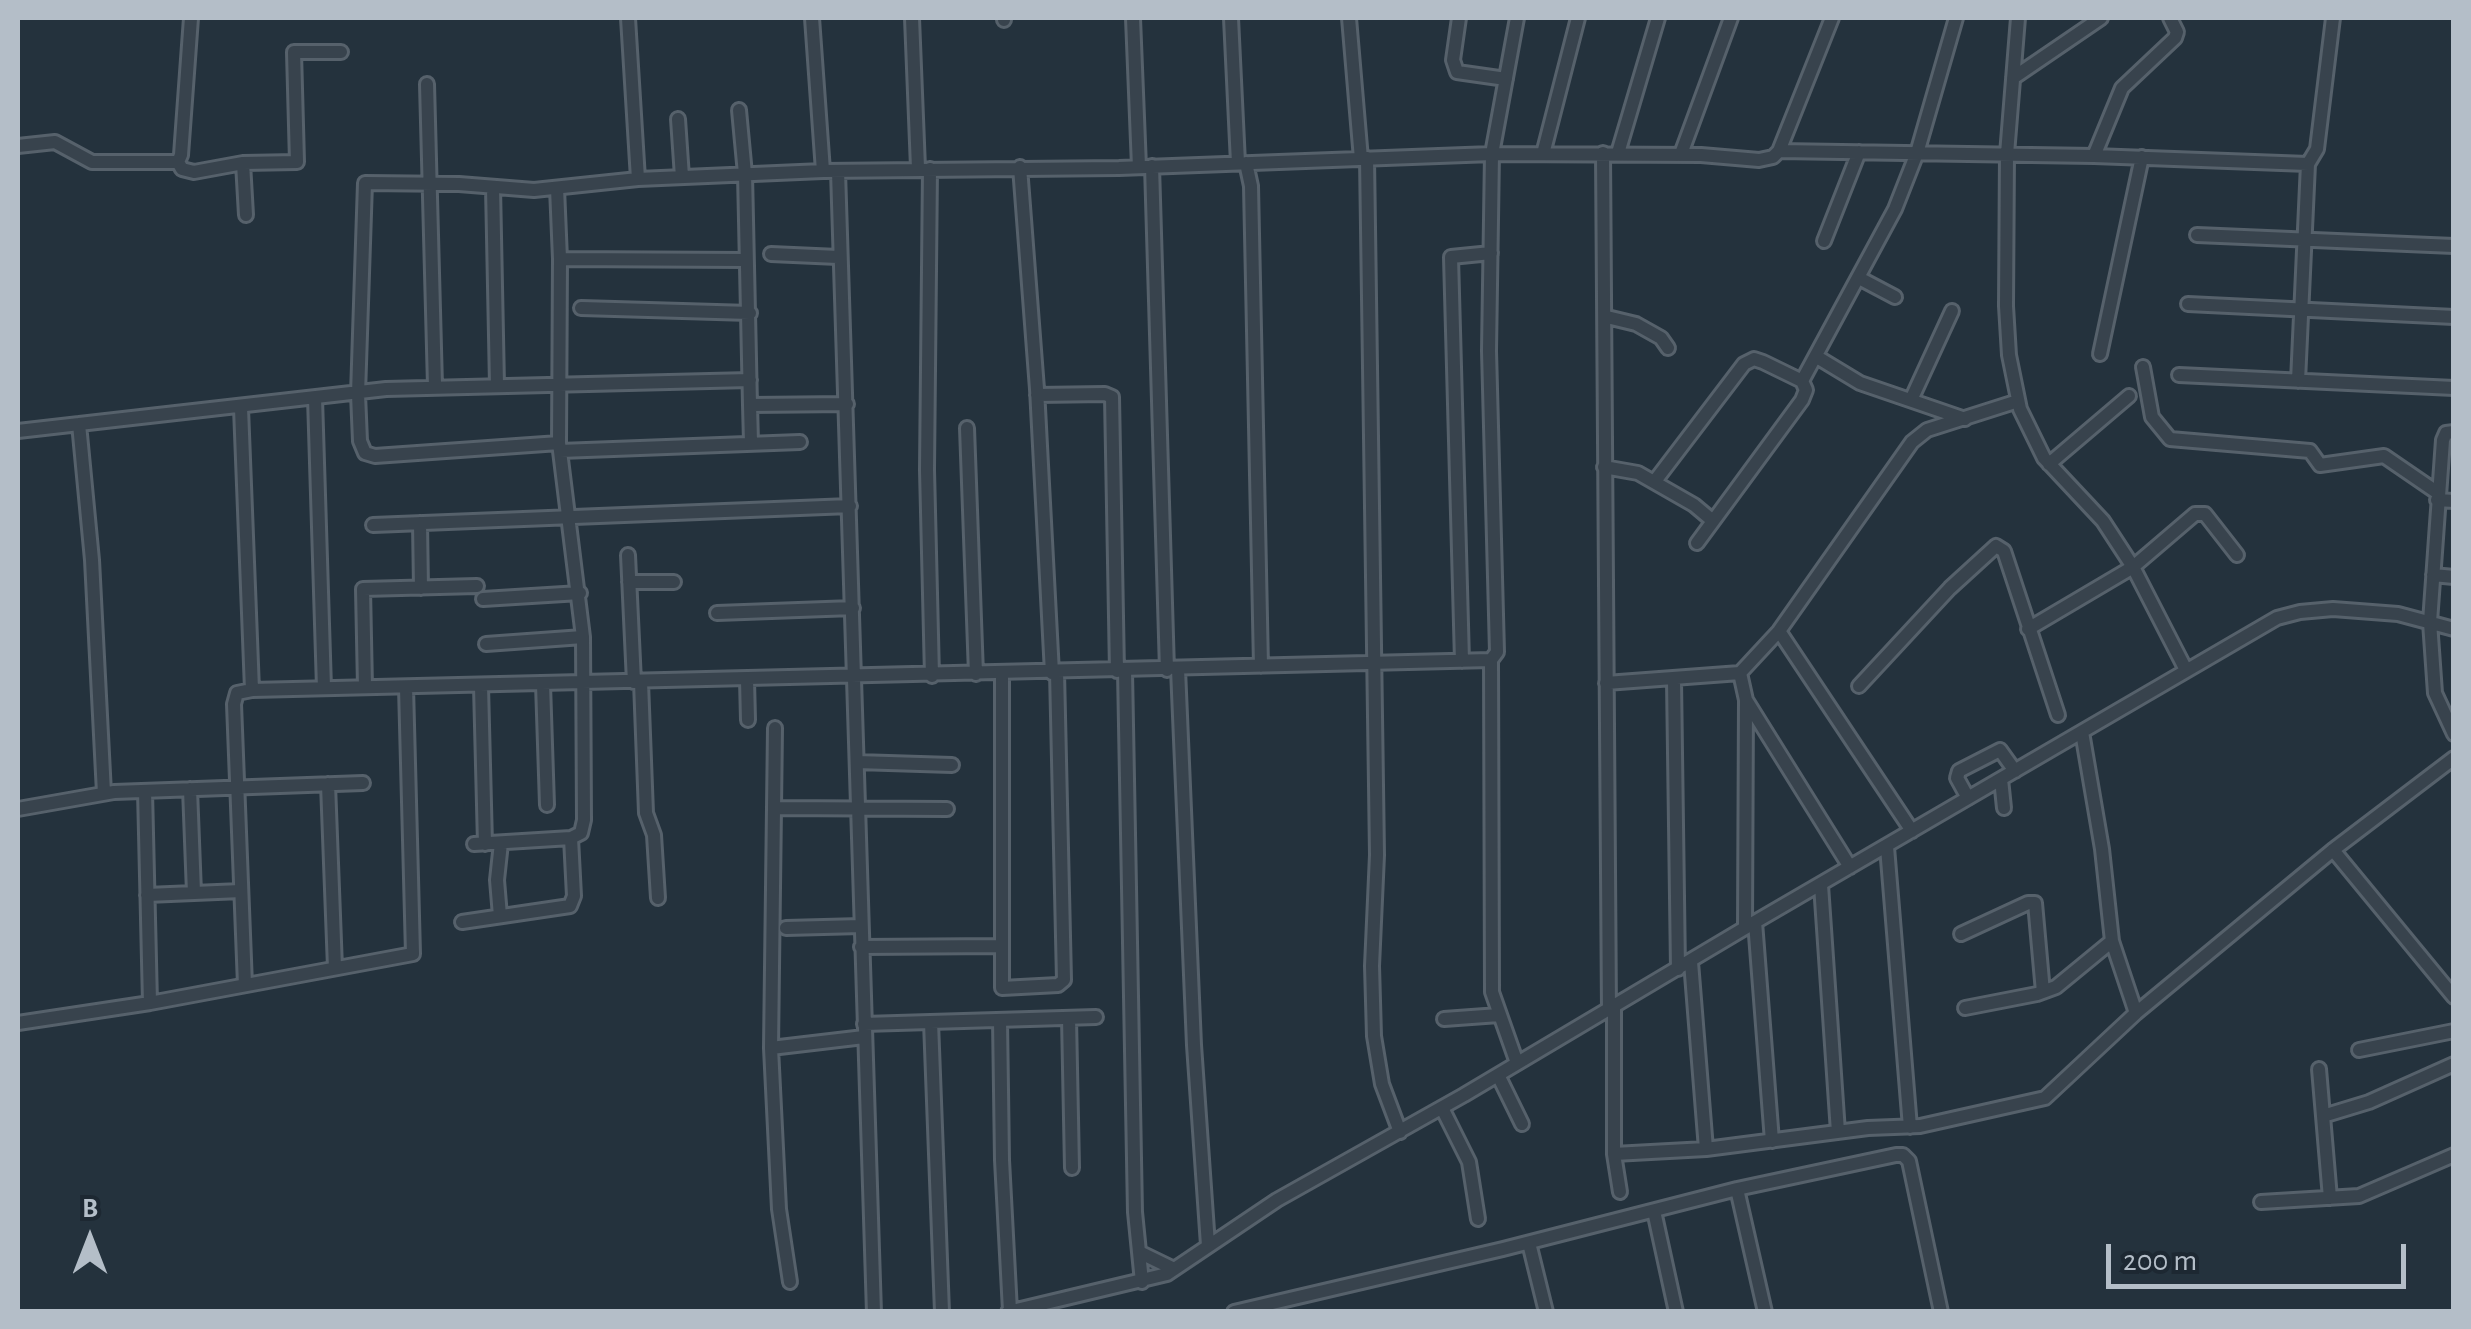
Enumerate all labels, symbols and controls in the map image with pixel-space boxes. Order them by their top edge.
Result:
north arrow [40,1189,140,1289]
text: B [82,1195,98,1223]
scale bar [2111,1224,2411,1286]
text: 200 m [2123,1246,2197,1276]

